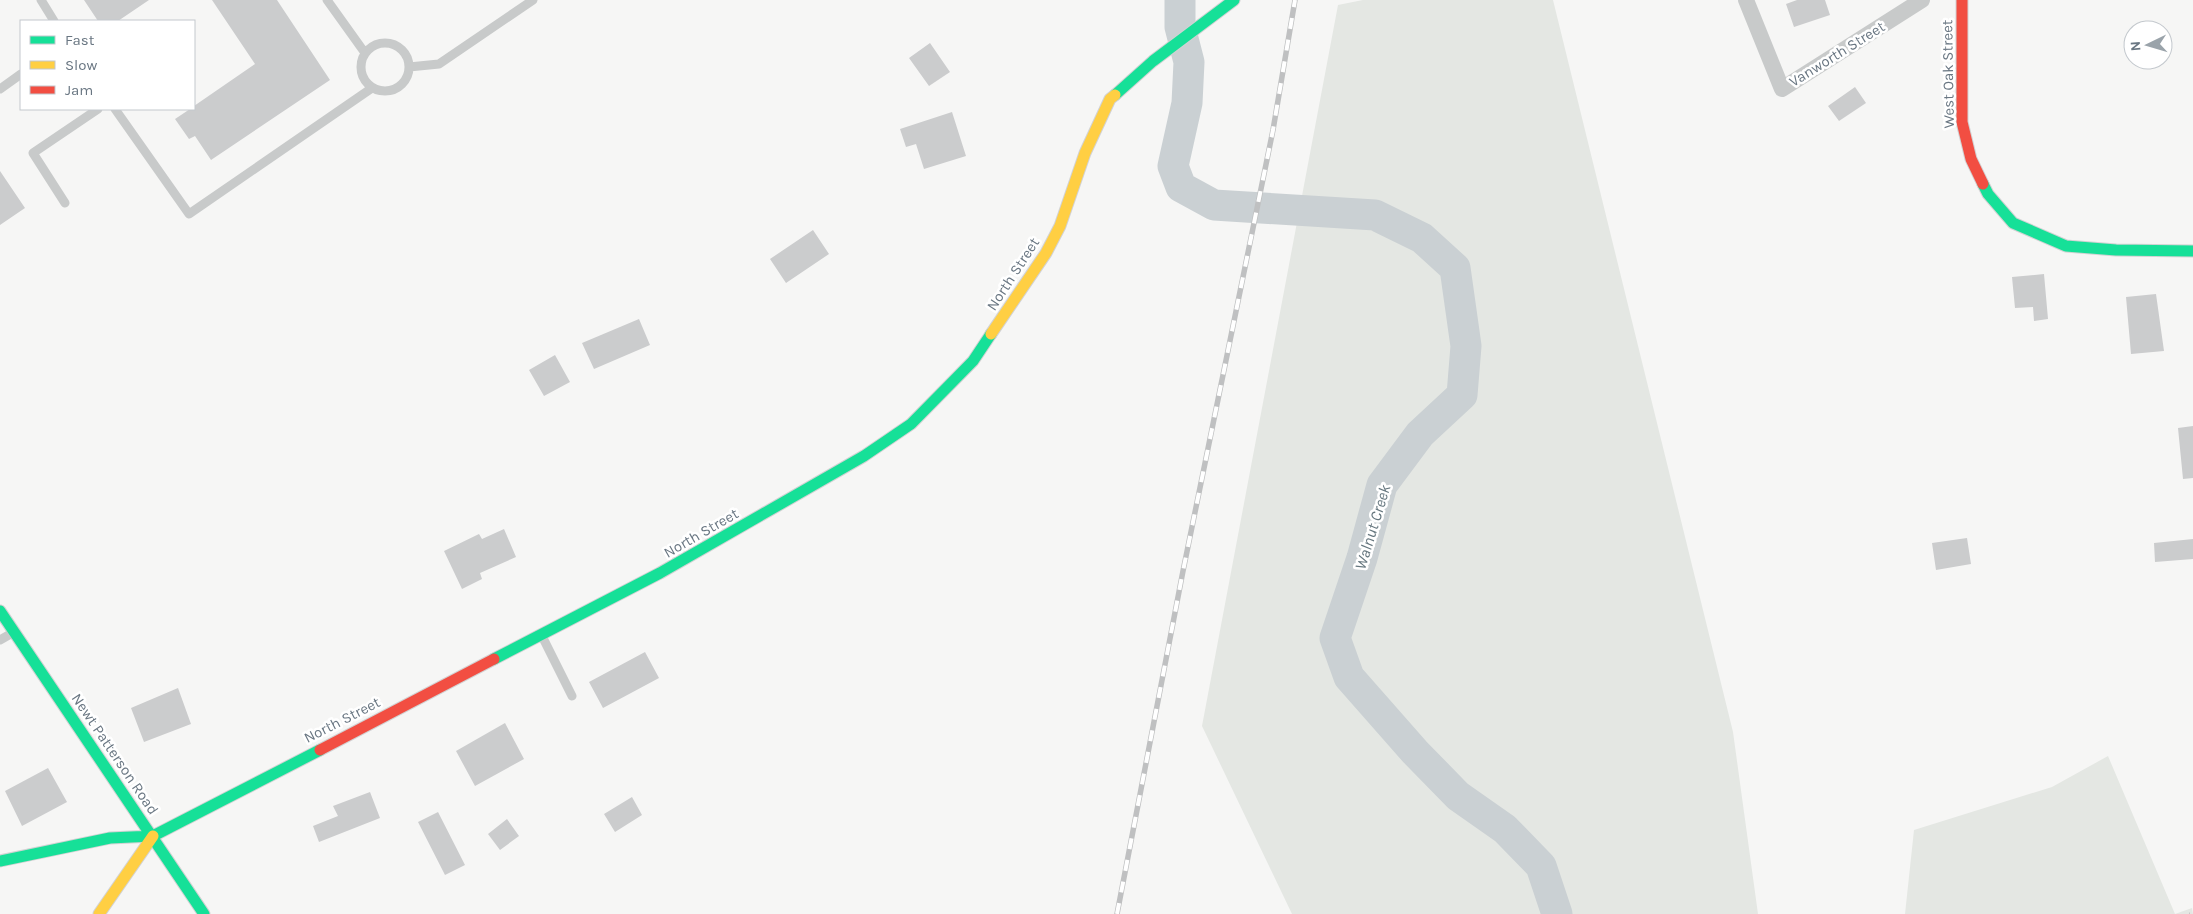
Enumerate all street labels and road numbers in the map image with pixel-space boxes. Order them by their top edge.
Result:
street label: Vanworth Street [1786,17,1888,91]
street label: West Oak Street [1938,19,1958,129]
street label: North Street [983,234,1043,314]
street label: North Street [660,504,742,562]
street label: Newt Patterson Road [68,690,162,818]
street label: North Street [301,693,384,747]

